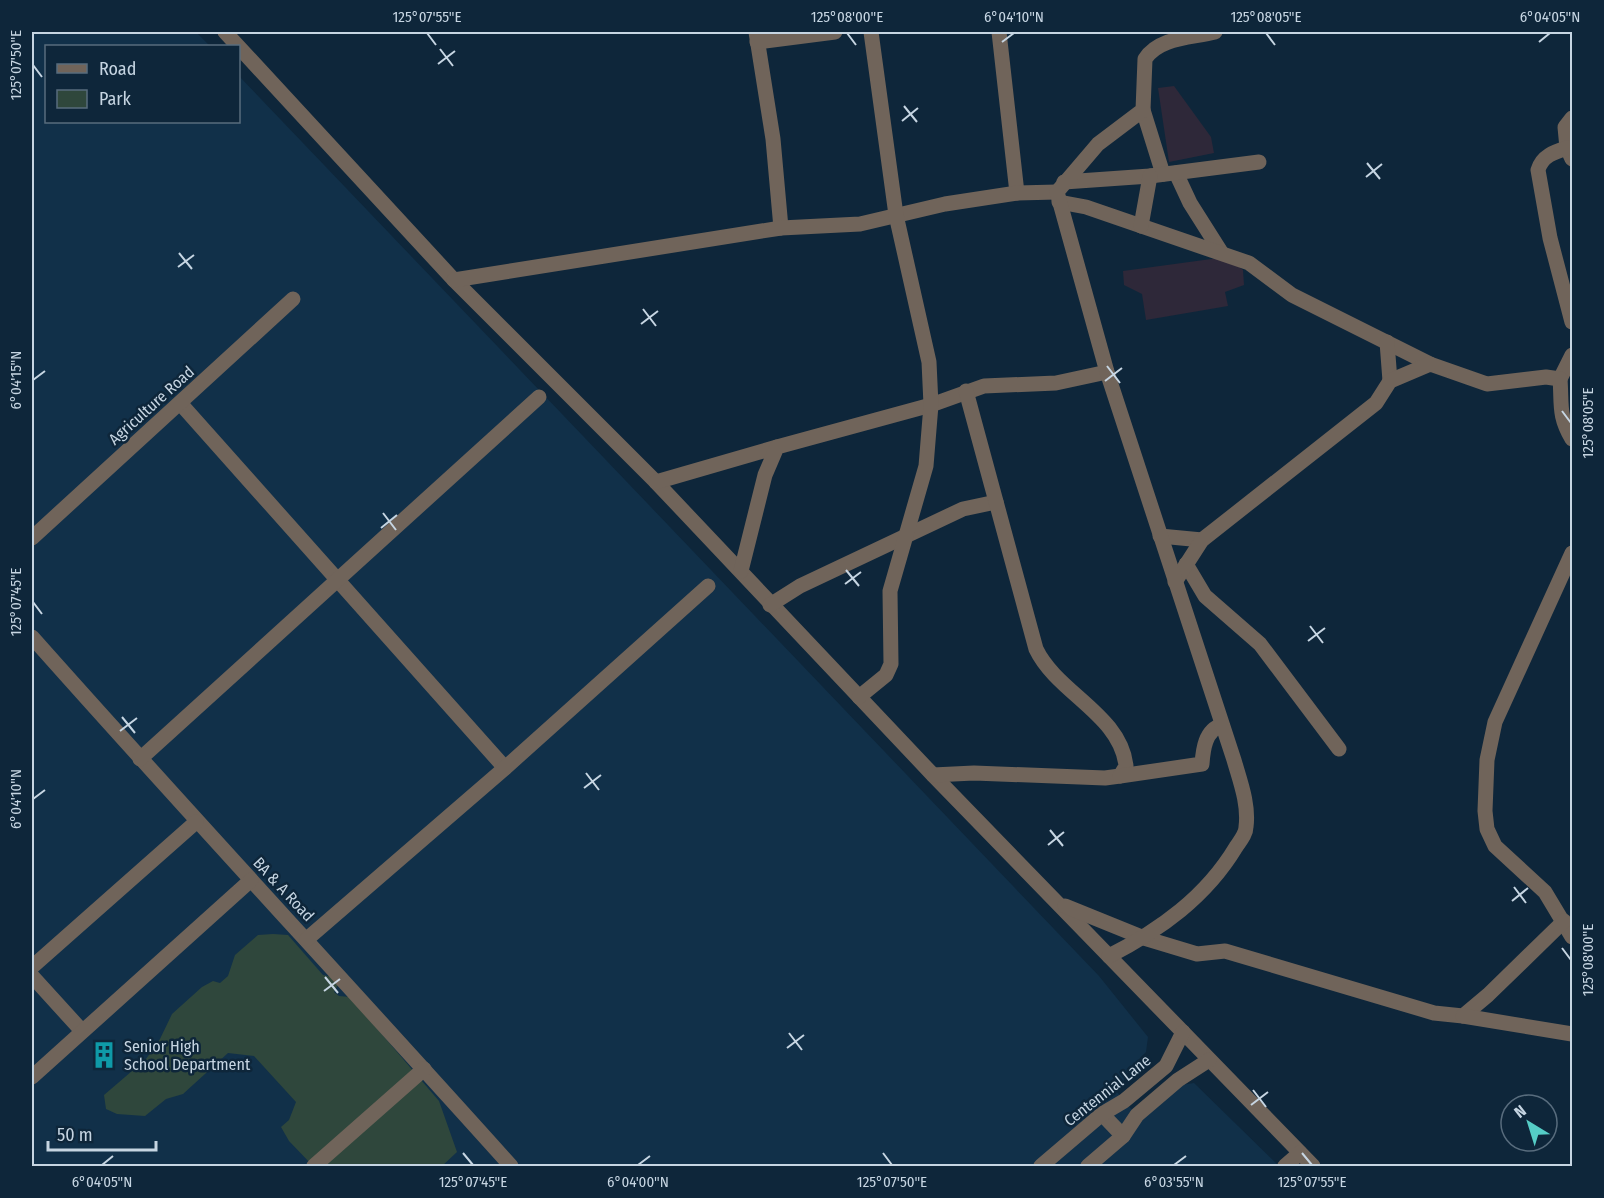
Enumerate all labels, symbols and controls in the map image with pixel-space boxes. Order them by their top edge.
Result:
text: 125°07'55"E [393,8,461,26]
text: 125°08'00"E [811,8,883,26]
text: 6°04'10"N [984,8,1044,26]
text: 125°08'05"E [1230,8,1302,26]
text: 6°04'05"N [1520,8,1580,26]
text: 125°07'50"E [7,30,25,100]
legend [45,45,240,123]
text: Road [99,58,136,80]
text: Park [99,88,132,110]
text: 6°04'15"N [7,351,25,409]
street label: Agriculture Road [105,362,198,449]
text: 125°08'05"E [1579,387,1597,459]
text: 125°07'45"E [7,568,25,636]
text: 6°04'10"N [7,769,25,829]
street label: BA & A Road [249,853,318,925]
text: 125°08'00"E [1579,924,1597,996]
place label: Senior High School Department [124,1037,251,1074]
building icon: Senior High School Department [89,1040,119,1070]
street label: Centennial Lane [1060,1051,1154,1130]
north arrow [1499,1093,1559,1153]
text: N [1510,1101,1530,1122]
scale bar [48,1114,156,1152]
text: 50 m [57,1124,93,1146]
text: 6°04'05"N [72,1173,132,1191]
text: 125°07'45"E [439,1173,507,1191]
text: 6°04'00"N [607,1173,669,1191]
text: 125°07'50"E [857,1173,927,1191]
text: 6°03'55"N [1144,1173,1204,1191]
text: 125°07'55"E [1278,1173,1346,1191]

